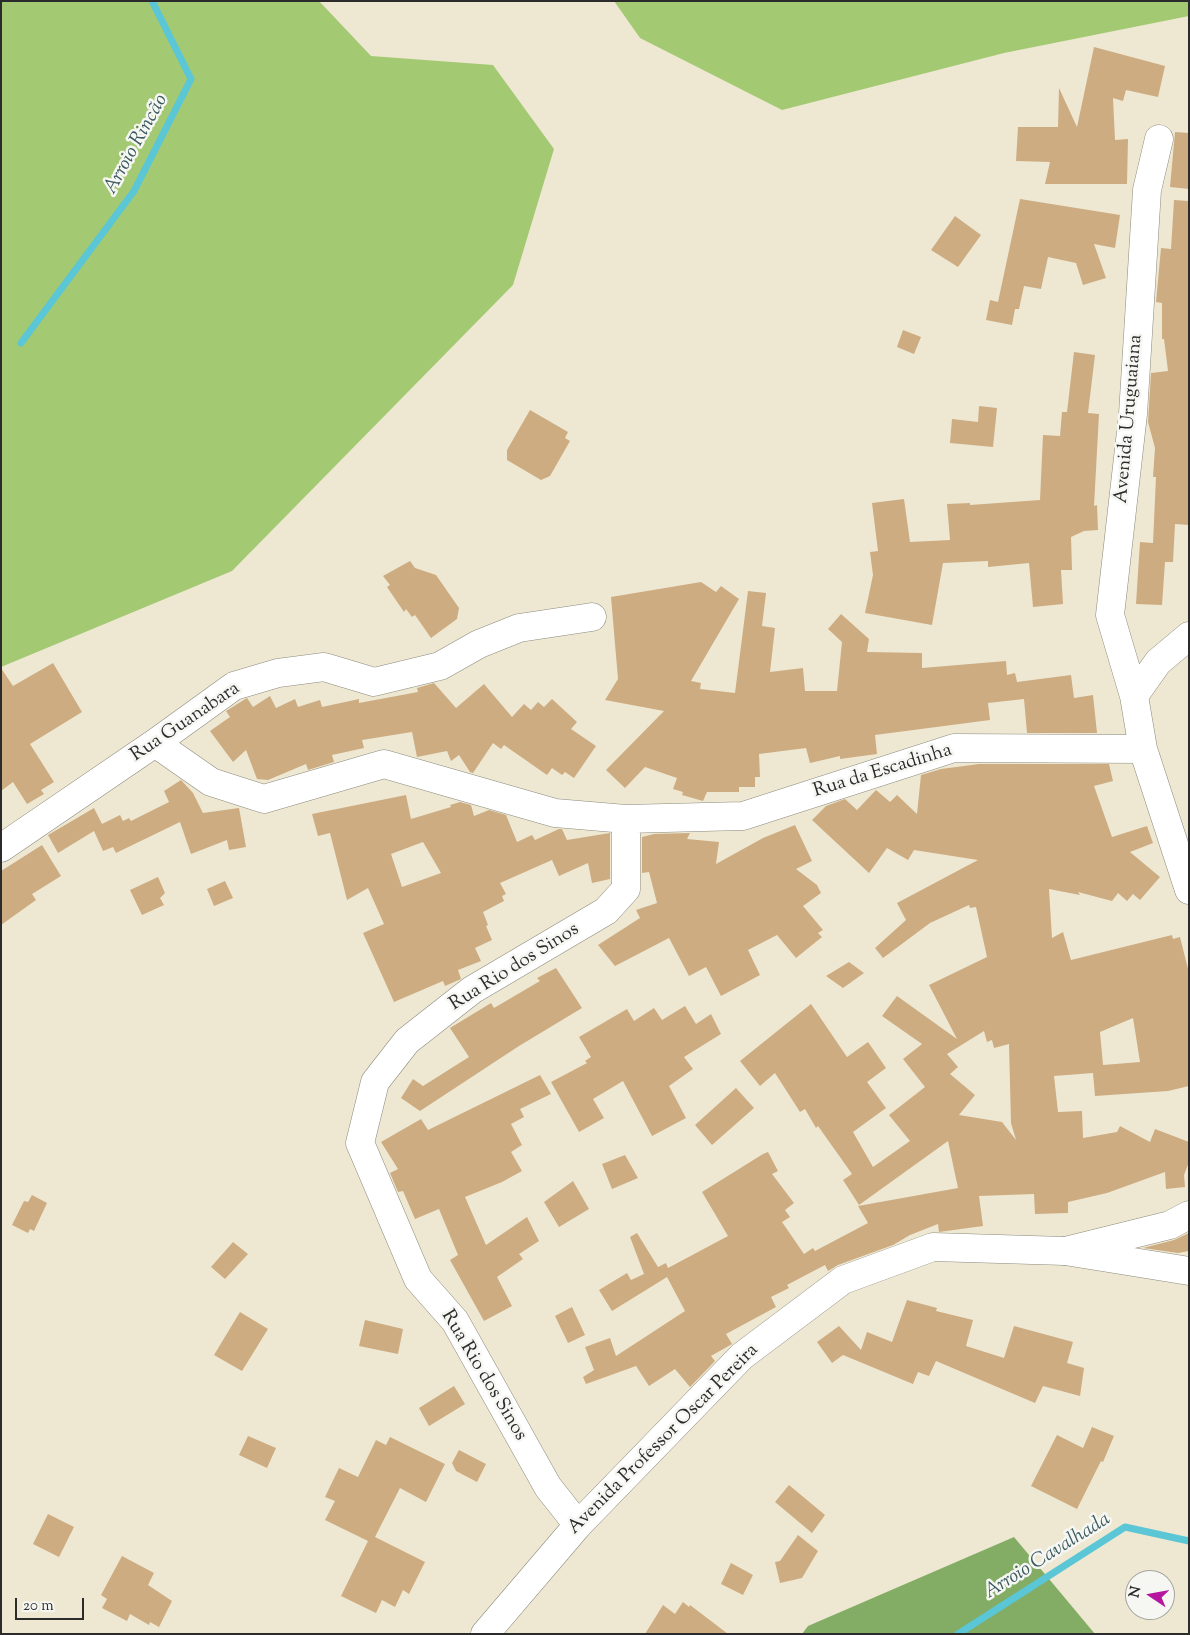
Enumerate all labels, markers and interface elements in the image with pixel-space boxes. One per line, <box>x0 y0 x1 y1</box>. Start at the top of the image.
water label: Arroio Rincão <box>100 91 174 199</box>
street label: Avenida Uruguaiana <box>1111 334 1149 504</box>
street label: Rua Guanabara <box>127 678 245 768</box>
street label: Rua da Escadinha <box>811 740 955 804</box>
street label: Rua Rio dos Sinos <box>446 919 584 1017</box>
street label: Rua Rio dos Sinos <box>435 1307 531 1445</box>
street label: Avenida Professor Oscar Pereira <box>564 1340 764 1540</box>
water label: Arroio Cavalhada <box>980 1508 1116 1606</box>
north arrow <box>1125 1570 1175 1620</box>
text: N <box>1125 1585 1147 1600</box>
scale bar <box>18 1588 86 1620</box>
text: 20 m <box>23 1596 54 1617</box>

